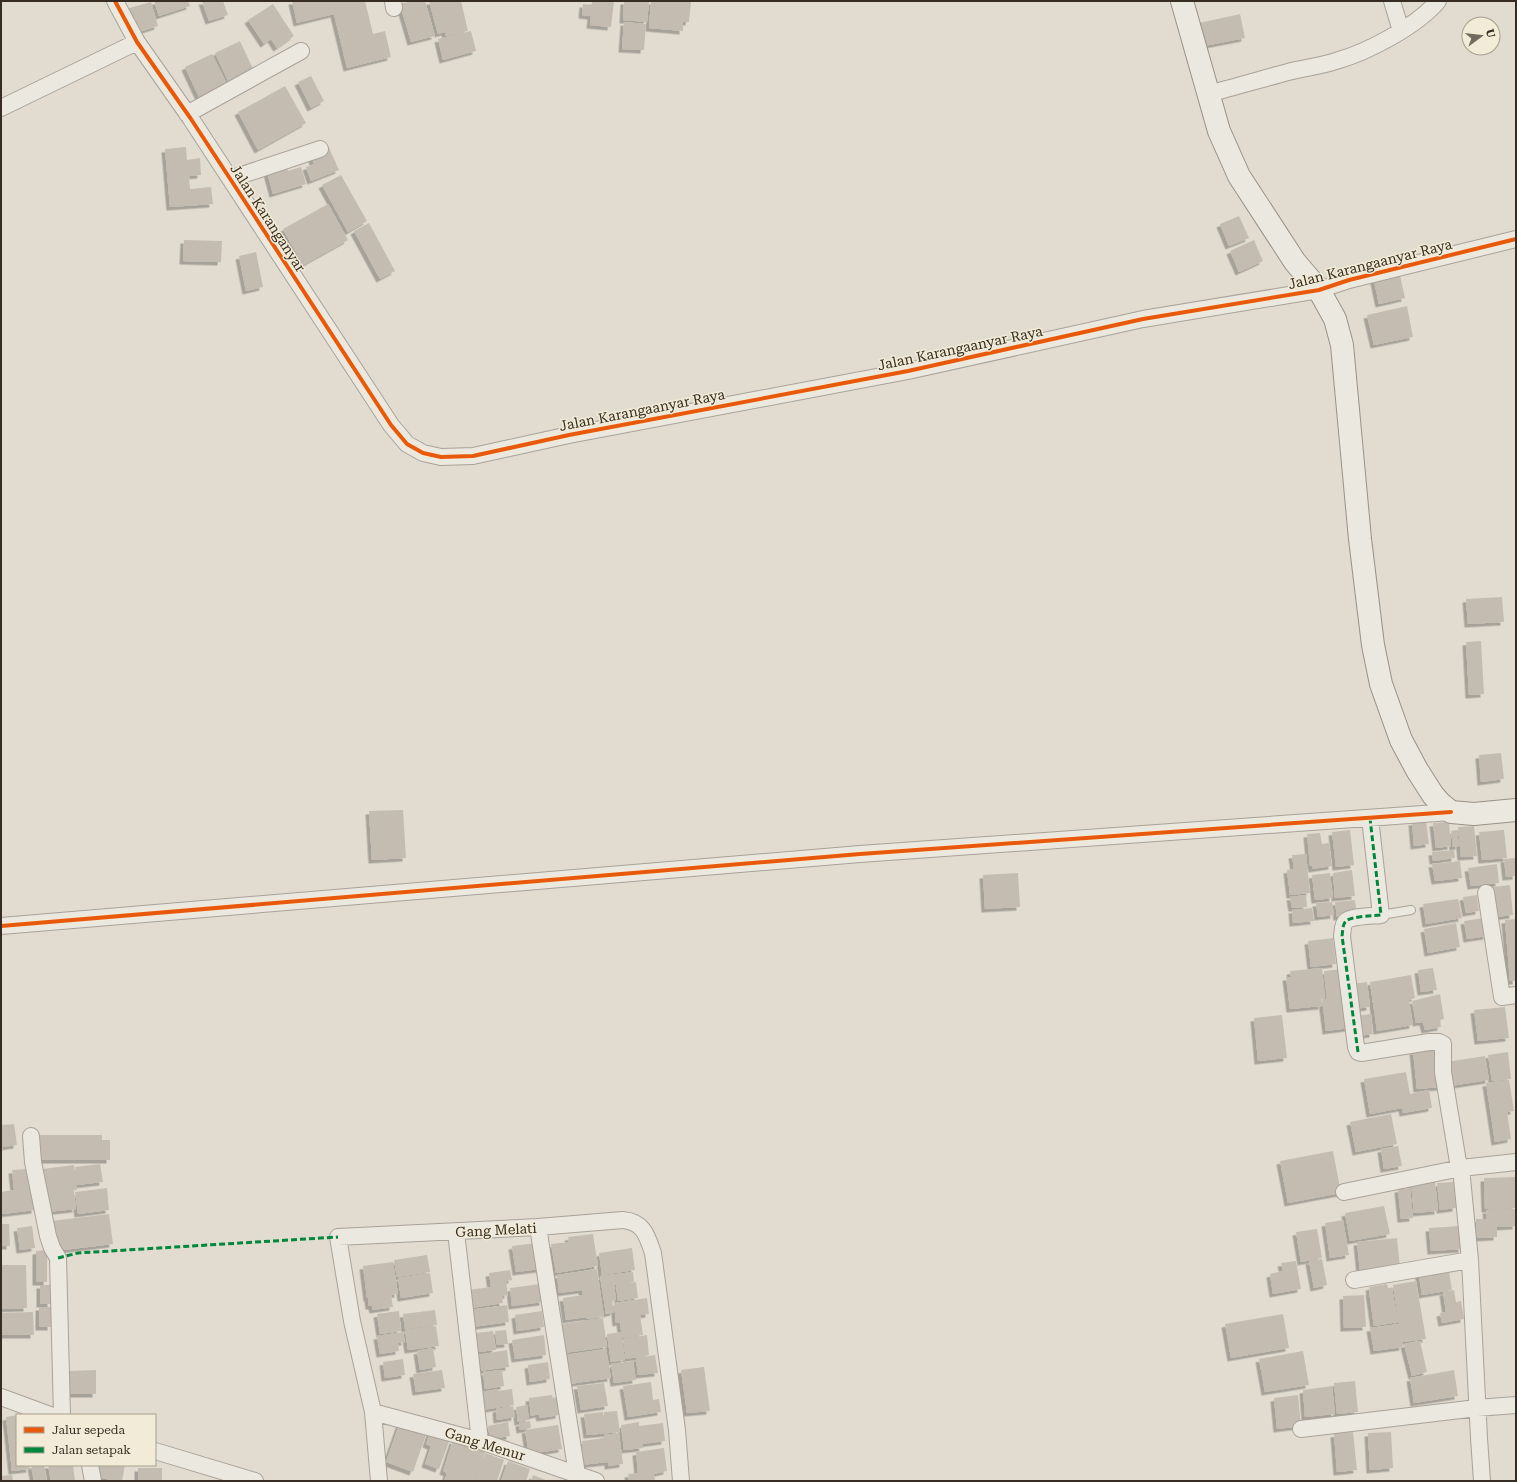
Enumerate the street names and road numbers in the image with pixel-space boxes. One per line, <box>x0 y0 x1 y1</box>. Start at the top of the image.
street label: Jalan Karanganyar <box>227 161 309 275</box>
street label: Jalan Karangaanyar Raya <box>1286 236 1454 292</box>
street label: Jalan Karangaanyar Raya <box>876 323 1044 373</box>
street label: Jalan Karangaanyar Raya <box>558 386 727 434</box>
street label: Gang Melati <box>455 1220 538 1240</box>
street label: Gang Menur <box>443 1424 527 1464</box>

